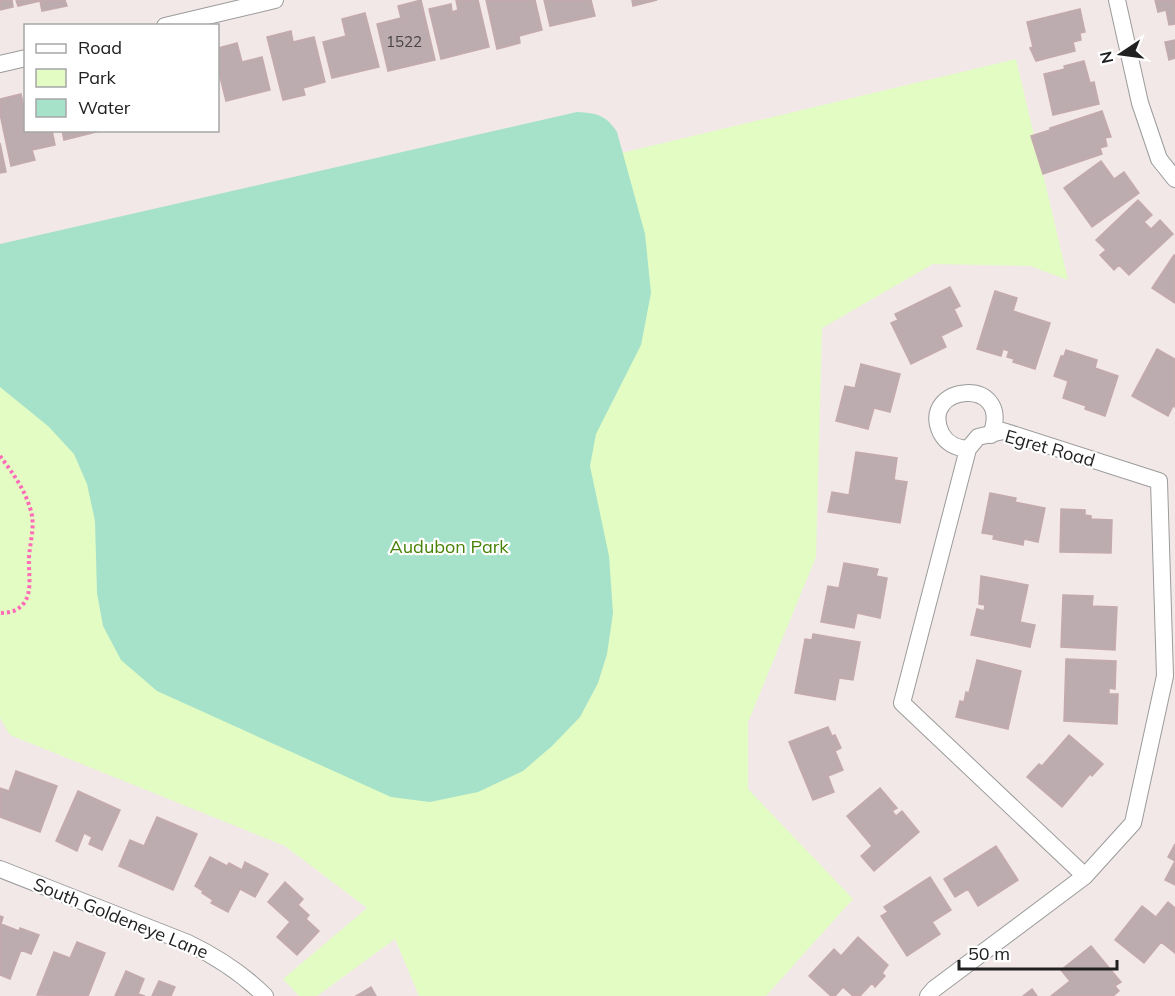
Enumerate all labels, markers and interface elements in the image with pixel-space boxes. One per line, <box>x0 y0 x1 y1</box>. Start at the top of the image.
legend <box>24 24 219 132</box>
north arrow <box>1091 24 1151 84</box>
house number: 1522 <box>386 32 422 51</box>
text: Road <box>78 36 122 59</box>
text: N <box>1095 49 1117 66</box>
text: Park <box>78 66 117 89</box>
text: Water <box>78 96 131 119</box>
street label: Egret Road <box>1002 424 1098 472</box>
park label: Audubon Park <box>389 535 509 558</box>
street label: South Goldeneye Lane <box>30 872 212 964</box>
scale bar <box>959 933 1116 971</box>
text: 50 m <box>968 942 1010 965</box>

